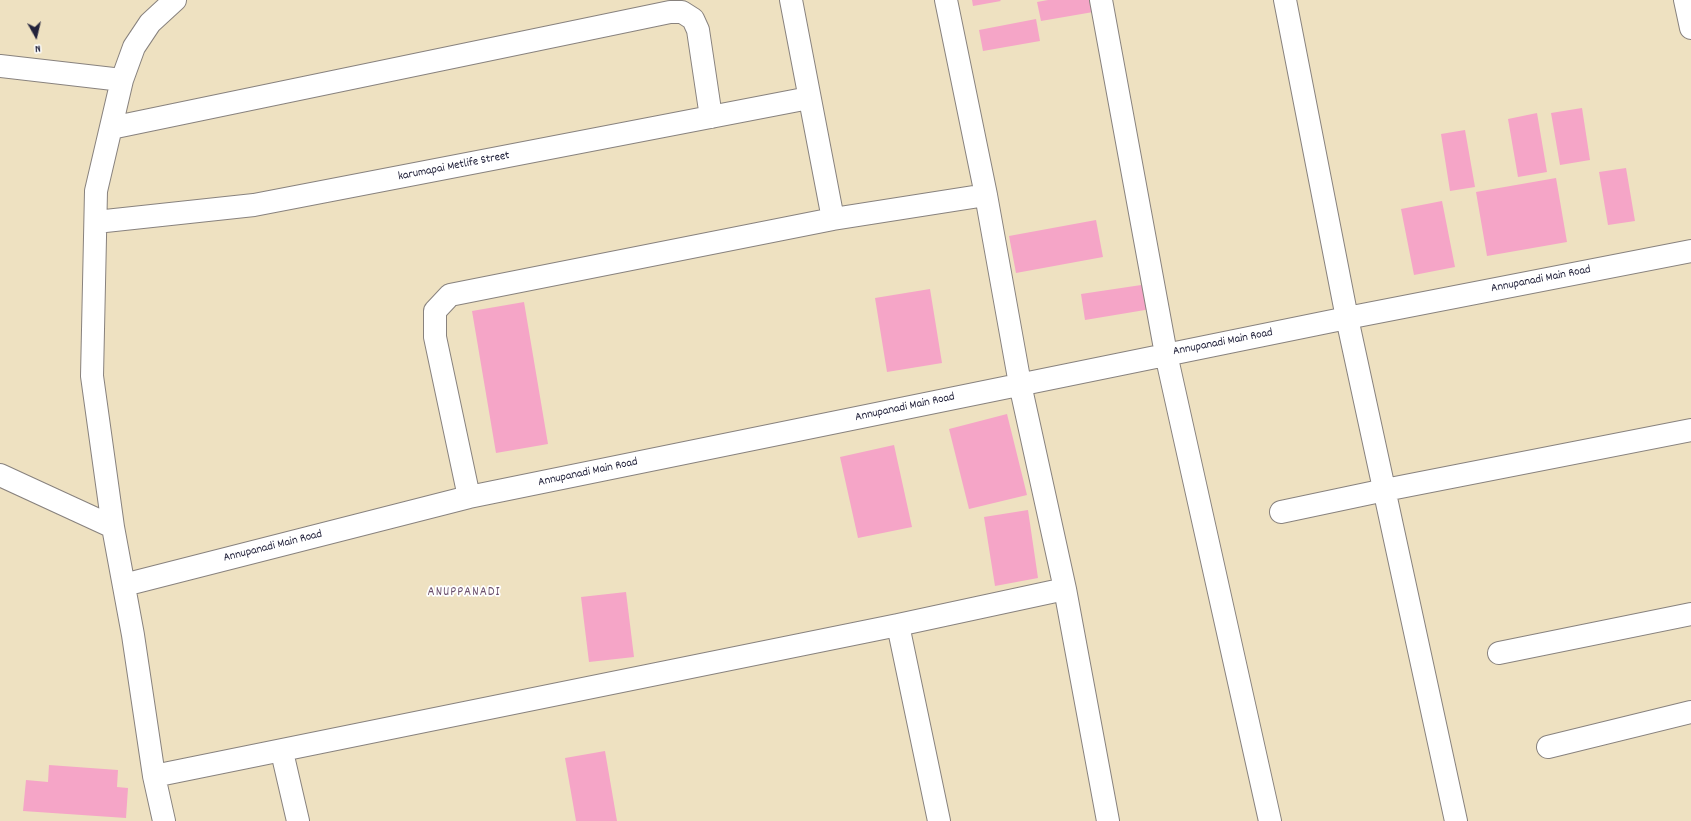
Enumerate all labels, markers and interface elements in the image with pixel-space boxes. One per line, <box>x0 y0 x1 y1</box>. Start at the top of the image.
north arrow <box>16 16 56 56</box>
text: N <box>34 40 41 56</box>
street label: karumapai Metlife Street <box>397 149 511 185</box>
street label: Annupanadi Main Road <box>1490 263 1592 297</box>
street label: Annupanadi Main Road <box>1172 326 1274 360</box>
street label: Annupanadi Main Road <box>854 390 956 426</box>
street label: Annupanadi Main Road <box>537 455 639 491</box>
street label: Annupanadi Main Road <box>222 528 324 566</box>
district label: ANUPPANADI <box>428 585 500 601</box>

